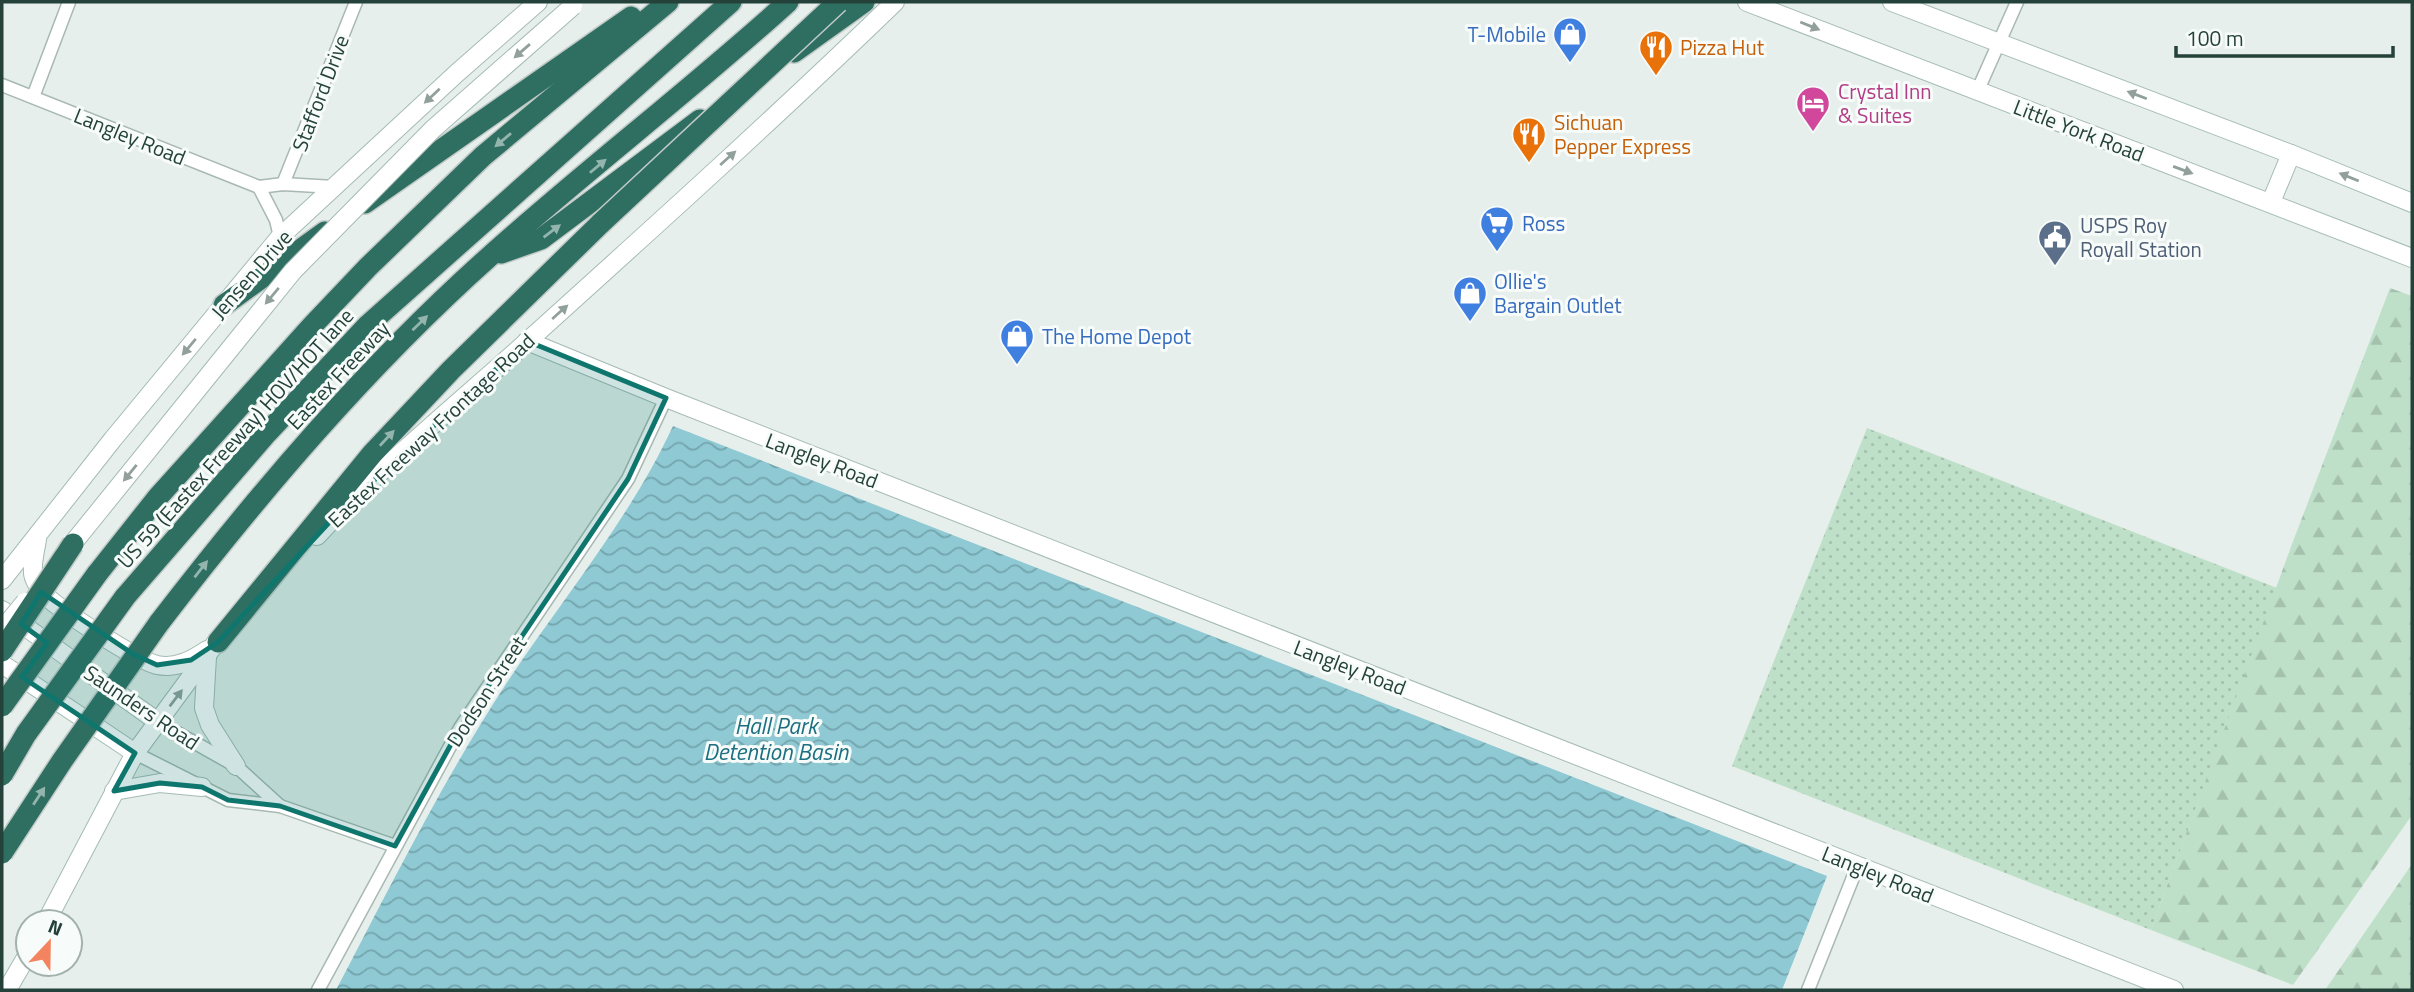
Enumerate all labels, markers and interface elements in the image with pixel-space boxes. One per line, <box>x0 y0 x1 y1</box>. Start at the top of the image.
scale bar <box>2176 14 2393 58</box>
shop icon: T-Mobile <box>1551 15 1589 64</box>
place label: T-Mobile <box>1467 18 1546 50</box>
one-way arrow <box>1800 21 1821 32</box>
text: 100 m <box>2186 22 2243 54</box>
restaurant icon: Pizza Hut <box>1637 28 1675 77</box>
street label: Stafford Drive <box>283 30 357 156</box>
place label: Pizza Hut <box>1680 31 1765 63</box>
one-way arrow <box>513 43 531 59</box>
place label: Crystal Inn & Suites <box>1838 75 1931 131</box>
hotel icon: Crystal Inn & Suites <box>1794 84 1832 133</box>
one-way arrow <box>423 88 441 104</box>
one-way arrow <box>2126 89 2147 100</box>
street label: Little York Road <box>2009 90 2149 170</box>
street label: Langley Road <box>69 99 191 173</box>
place label: Sichuan Pepper Express <box>1554 106 1691 162</box>
restaurant icon: Sichuan Pepper Express <box>1510 115 1548 164</box>
one-way arrow <box>495 132 512 147</box>
one-way arrow <box>719 151 736 167</box>
one-way arrow <box>589 159 606 174</box>
one-way arrow <box>2172 164 2193 175</box>
one-way arrow <box>2338 172 2359 183</box>
supermarket icon: Ross <box>1478 204 1516 253</box>
place label: Ross <box>1522 207 1565 239</box>
place label: USPS Roy Royall Station <box>2080 209 2202 265</box>
public building icon: USPS Roy Royall Station <box>2036 218 2074 267</box>
street label: Jensen Drive <box>203 222 299 326</box>
one-way arrow <box>543 225 561 239</box>
place label: Ollie's Bargain Outlet <box>1494 265 1622 321</box>
shop icon: Ollie's Bargain Outlet <box>1451 274 1489 323</box>
one-way arrow <box>265 287 280 304</box>
street label: US 59 (Eastex Freeway) HOV/HOT lane <box>109 301 361 575</box>
one-way arrow <box>551 304 568 320</box>
street label: Eastex Freeway <box>279 313 397 437</box>
one-way arrow <box>412 314 429 331</box>
shop icon: The Home Depot <box>998 317 1036 366</box>
place label: The Home Depot <box>1042 320 1192 352</box>
street label: Eastex Freeway Frontage Road <box>320 325 542 535</box>
one-way arrow <box>182 338 197 355</box>
street label: Langley Road <box>761 424 883 496</box>
one-way arrow <box>378 430 394 447</box>
one-way arrow <box>123 465 138 482</box>
one-way arrow <box>193 560 208 578</box>
street label: Dodson Street <box>438 629 534 753</box>
street label: Langley Road <box>1289 631 1411 703</box>
street label: Saunders Road <box>78 657 206 757</box>
one-way arrow <box>169 689 183 707</box>
water label: Hall Park Detention Basin <box>704 708 849 769</box>
one-way arrow <box>32 787 46 805</box>
street label: Langley Road <box>1817 837 1939 911</box>
north arrow <box>14 908 84 978</box>
text: N <box>44 911 67 943</box>

